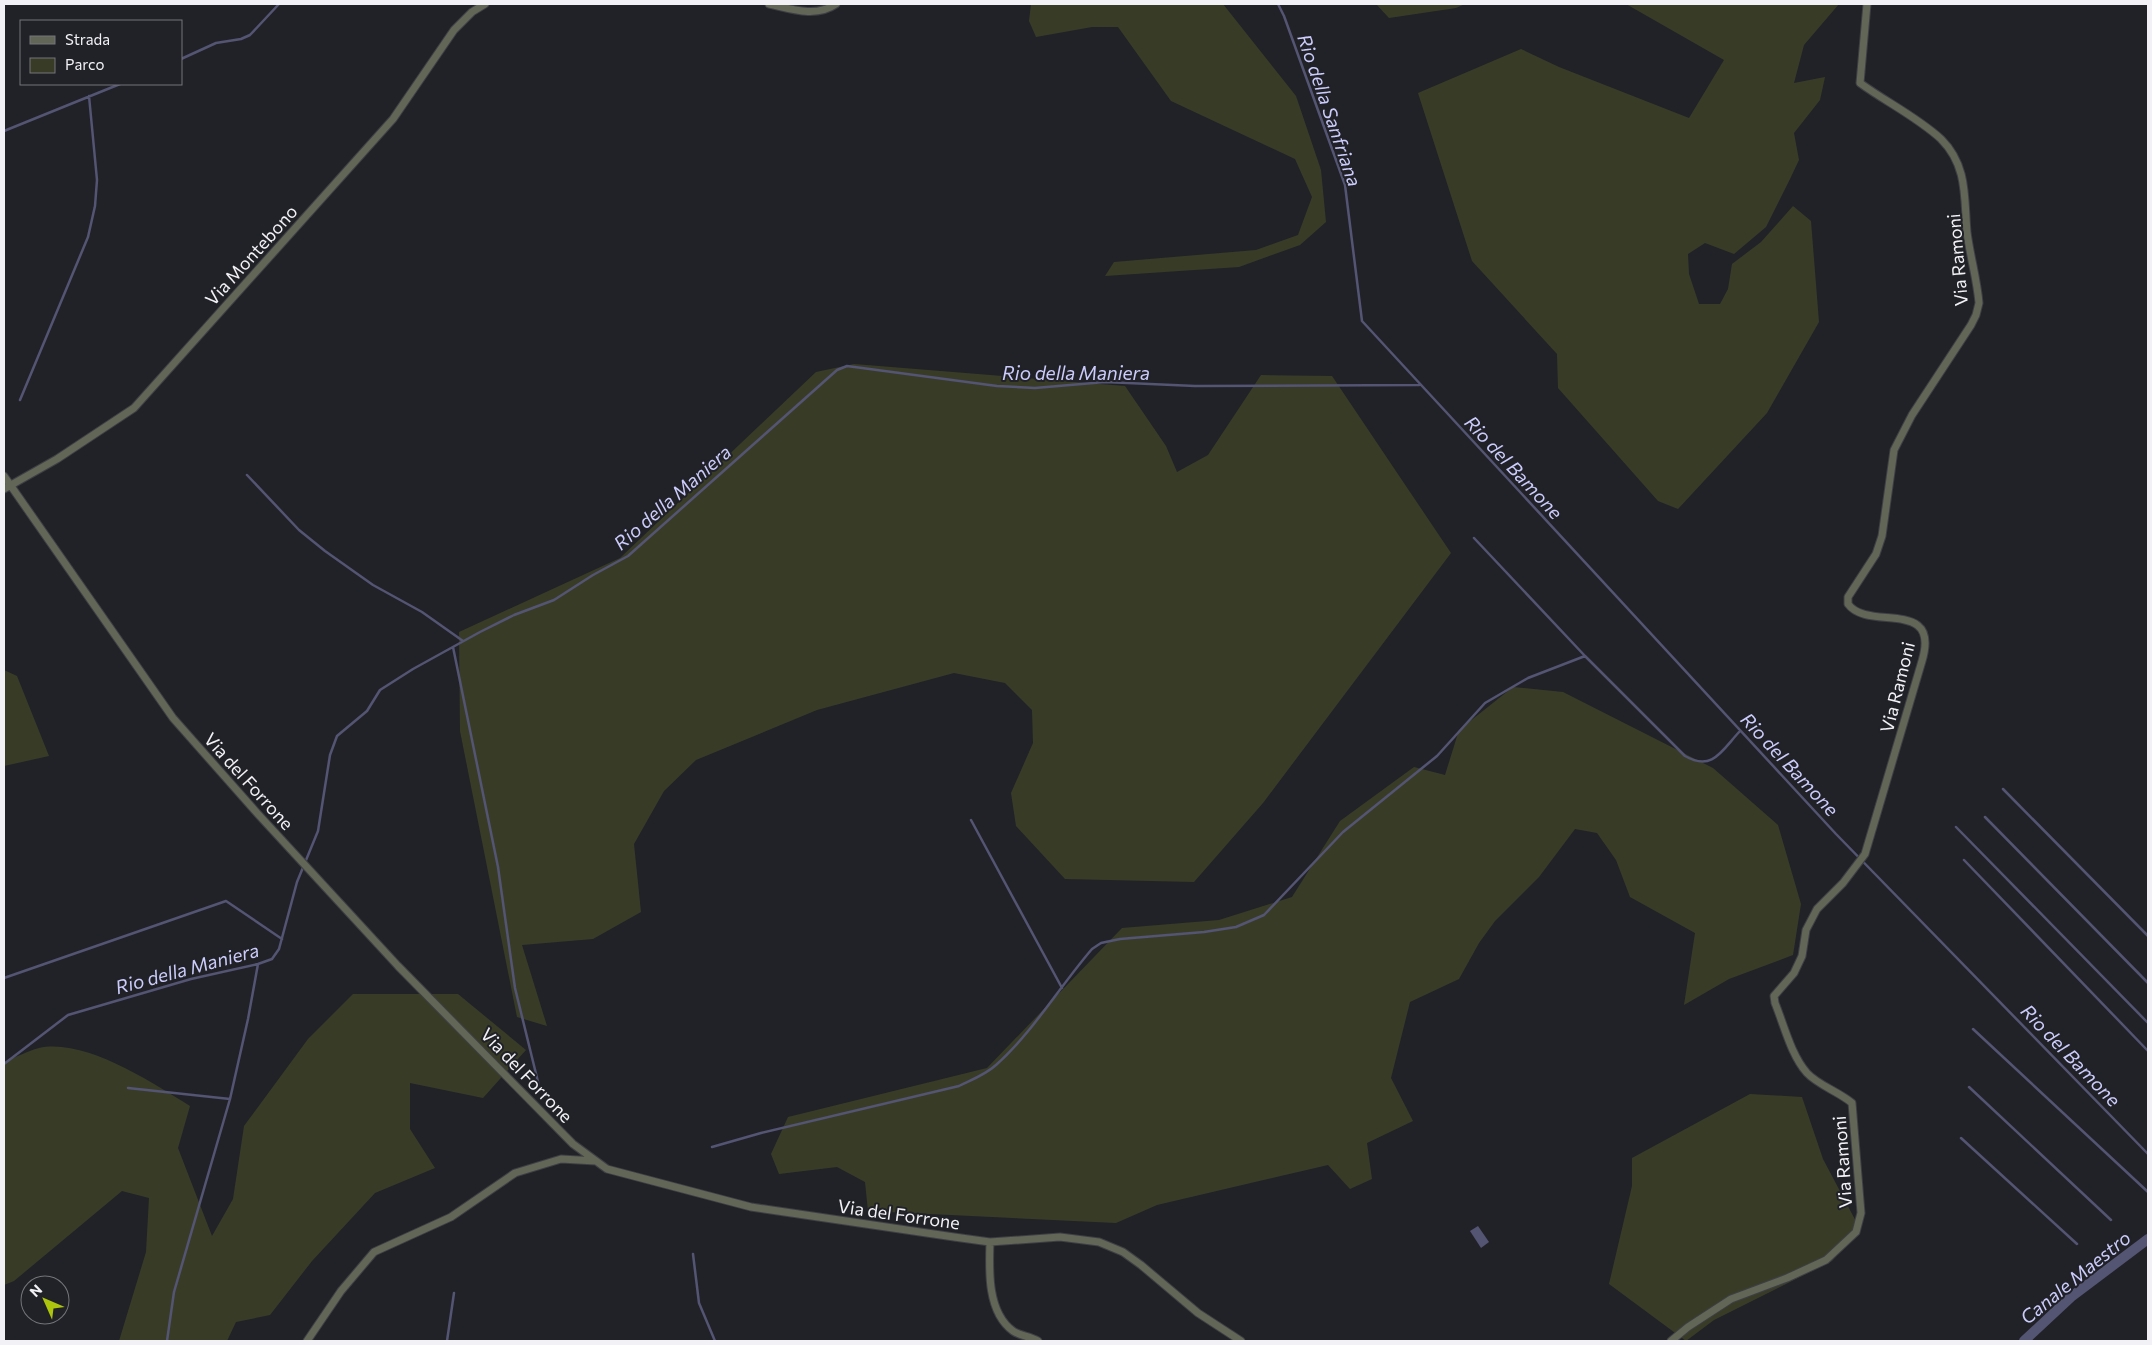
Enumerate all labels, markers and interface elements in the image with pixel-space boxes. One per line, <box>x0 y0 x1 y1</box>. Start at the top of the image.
legend <box>20 20 182 85</box>
text: Strada <box>65 30 110 48</box>
water label: Rio della Sanfriana <box>1293 31 1367 189</box>
text: Parco <box>65 55 104 73</box>
street label: Via Montebono <box>200 200 302 310</box>
street label: Via Ramoni <box>1942 213 1972 307</box>
water label: Rio della Maniera <box>1002 361 1150 384</box>
water label: Rio del Bamone <box>1460 410 1568 524</box>
water label: Rio della Maniera <box>609 440 735 554</box>
street label: Via Ramoni <box>1875 639 1919 735</box>
water label: Rio del Bamone <box>1736 707 1844 821</box>
street label: Via del Forrone <box>200 728 298 834</box>
water label: Rio della Maniera <box>113 938 261 998</box>
water label: Rio del Bamone <box>2016 999 2126 1111</box>
street label: Via del Forrone <box>476 1023 578 1127</box>
street label: Via Ramoni <box>1828 1115 1856 1209</box>
street label: Via del Forrone <box>837 1195 961 1233</box>
water label: Canale Maestro <box>2015 1226 2135 1328</box>
north arrow <box>20 1275 70 1325</box>
text: N <box>26 1281 45 1300</box>

